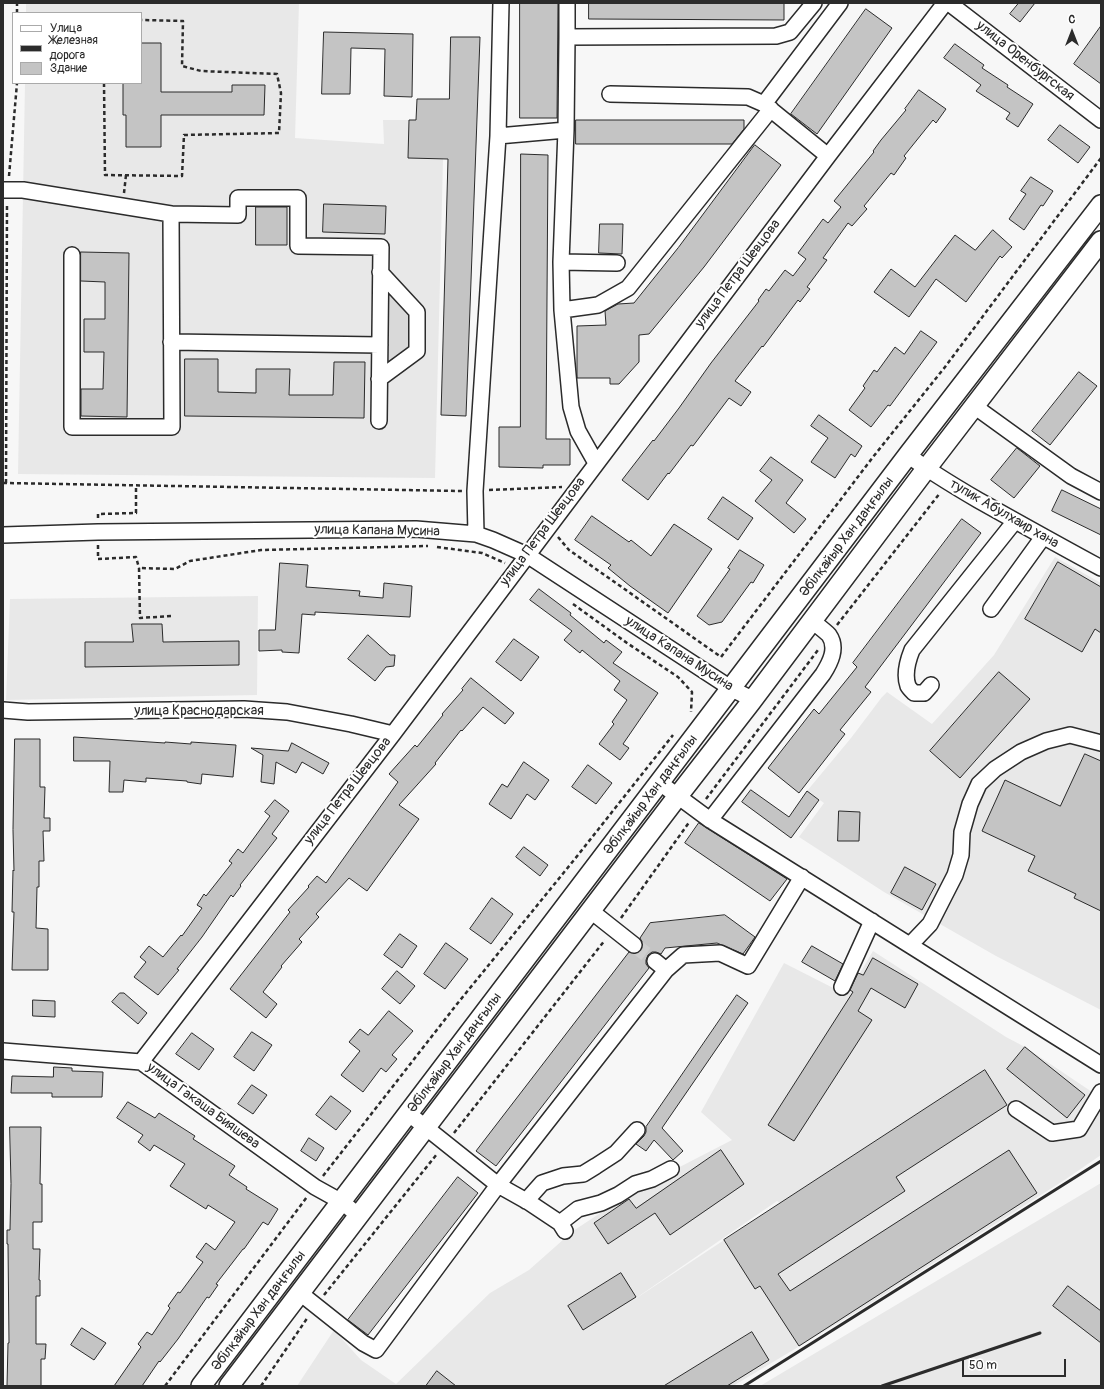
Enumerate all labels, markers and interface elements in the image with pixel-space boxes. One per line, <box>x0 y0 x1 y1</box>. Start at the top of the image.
legend <box>12 12 142 84</box>
north arrow <box>1052 12 1092 52</box>
text: С <box>1069 13 1075 26</box>
street label: улица Оренбургская <box>973 17 1077 105</box>
text: Улица <box>50 21 82 36</box>
text: Железная дорога <box>50 33 98 63</box>
text: Здание <box>50 61 87 76</box>
street label: улица Петра Шевцова <box>692 217 784 331</box>
street label: Әбілқайыр Хан даңғылы <box>796 474 898 600</box>
street label: улица Петра Шевцова <box>497 475 589 589</box>
street label: тупик Абулхаир хана <box>946 476 1062 552</box>
street label: улица Капана Мусина <box>314 522 440 540</box>
street label: улица Капана Мусина <box>622 613 736 695</box>
street label: улица Краснодарская <box>134 703 264 719</box>
street label: Әбілқайыр Хан даңғылы <box>600 732 702 858</box>
street label: улица Петра Шевцова <box>301 734 395 848</box>
street label: Әбілқайыр Хан даңғылы <box>404 990 506 1116</box>
street label: улица Гакаша Бияшева <box>143 1059 263 1153</box>
street label: Әбілқайыр Хан даңғылы <box>208 1248 310 1374</box>
scale bar <box>964 1351 1068 1377</box>
text: 50 m <box>969 1358 997 1373</box>

